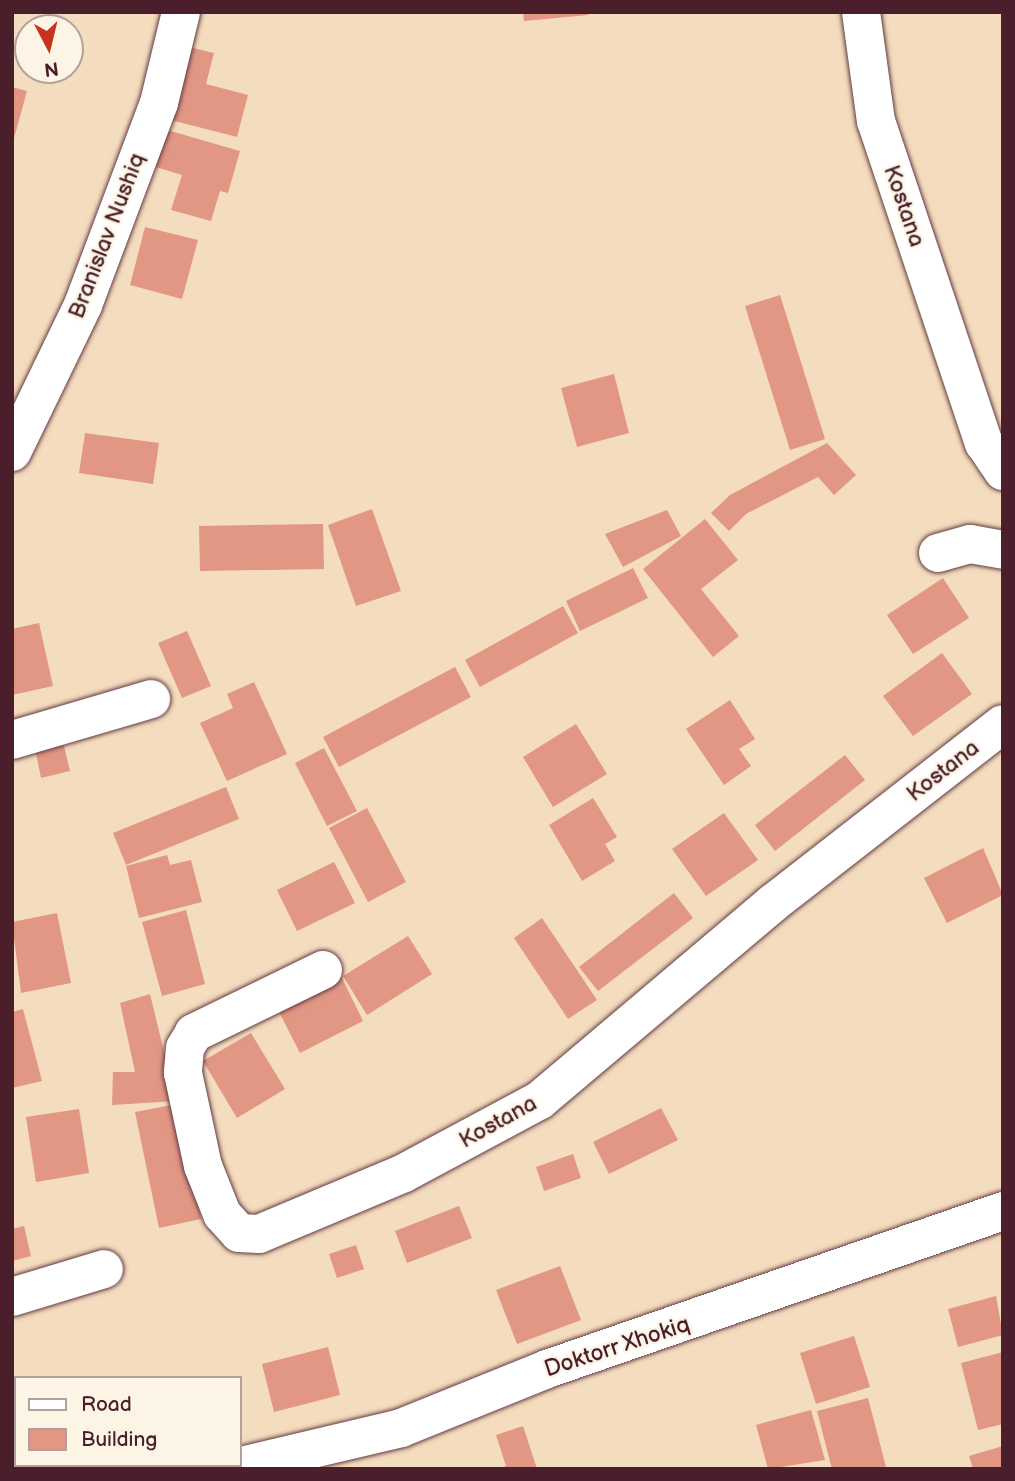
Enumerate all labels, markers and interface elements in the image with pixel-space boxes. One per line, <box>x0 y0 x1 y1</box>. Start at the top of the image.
north arrow <box>14 14 84 84</box>
text: N <box>43 56 60 81</box>
street label: Branislav Nushiq <box>63 150 151 322</box>
street label: Kostana <box>877 162 931 250</box>
street label: Kostana <box>901 734 985 808</box>
street label: Kostana <box>454 1089 542 1155</box>
street label: Doktorr Xhokiq <box>540 1310 694 1384</box>
legend <box>14 1376 242 1467</box>
text: Road <box>81 1392 132 1417</box>
text: Building <box>81 1427 157 1452</box>

